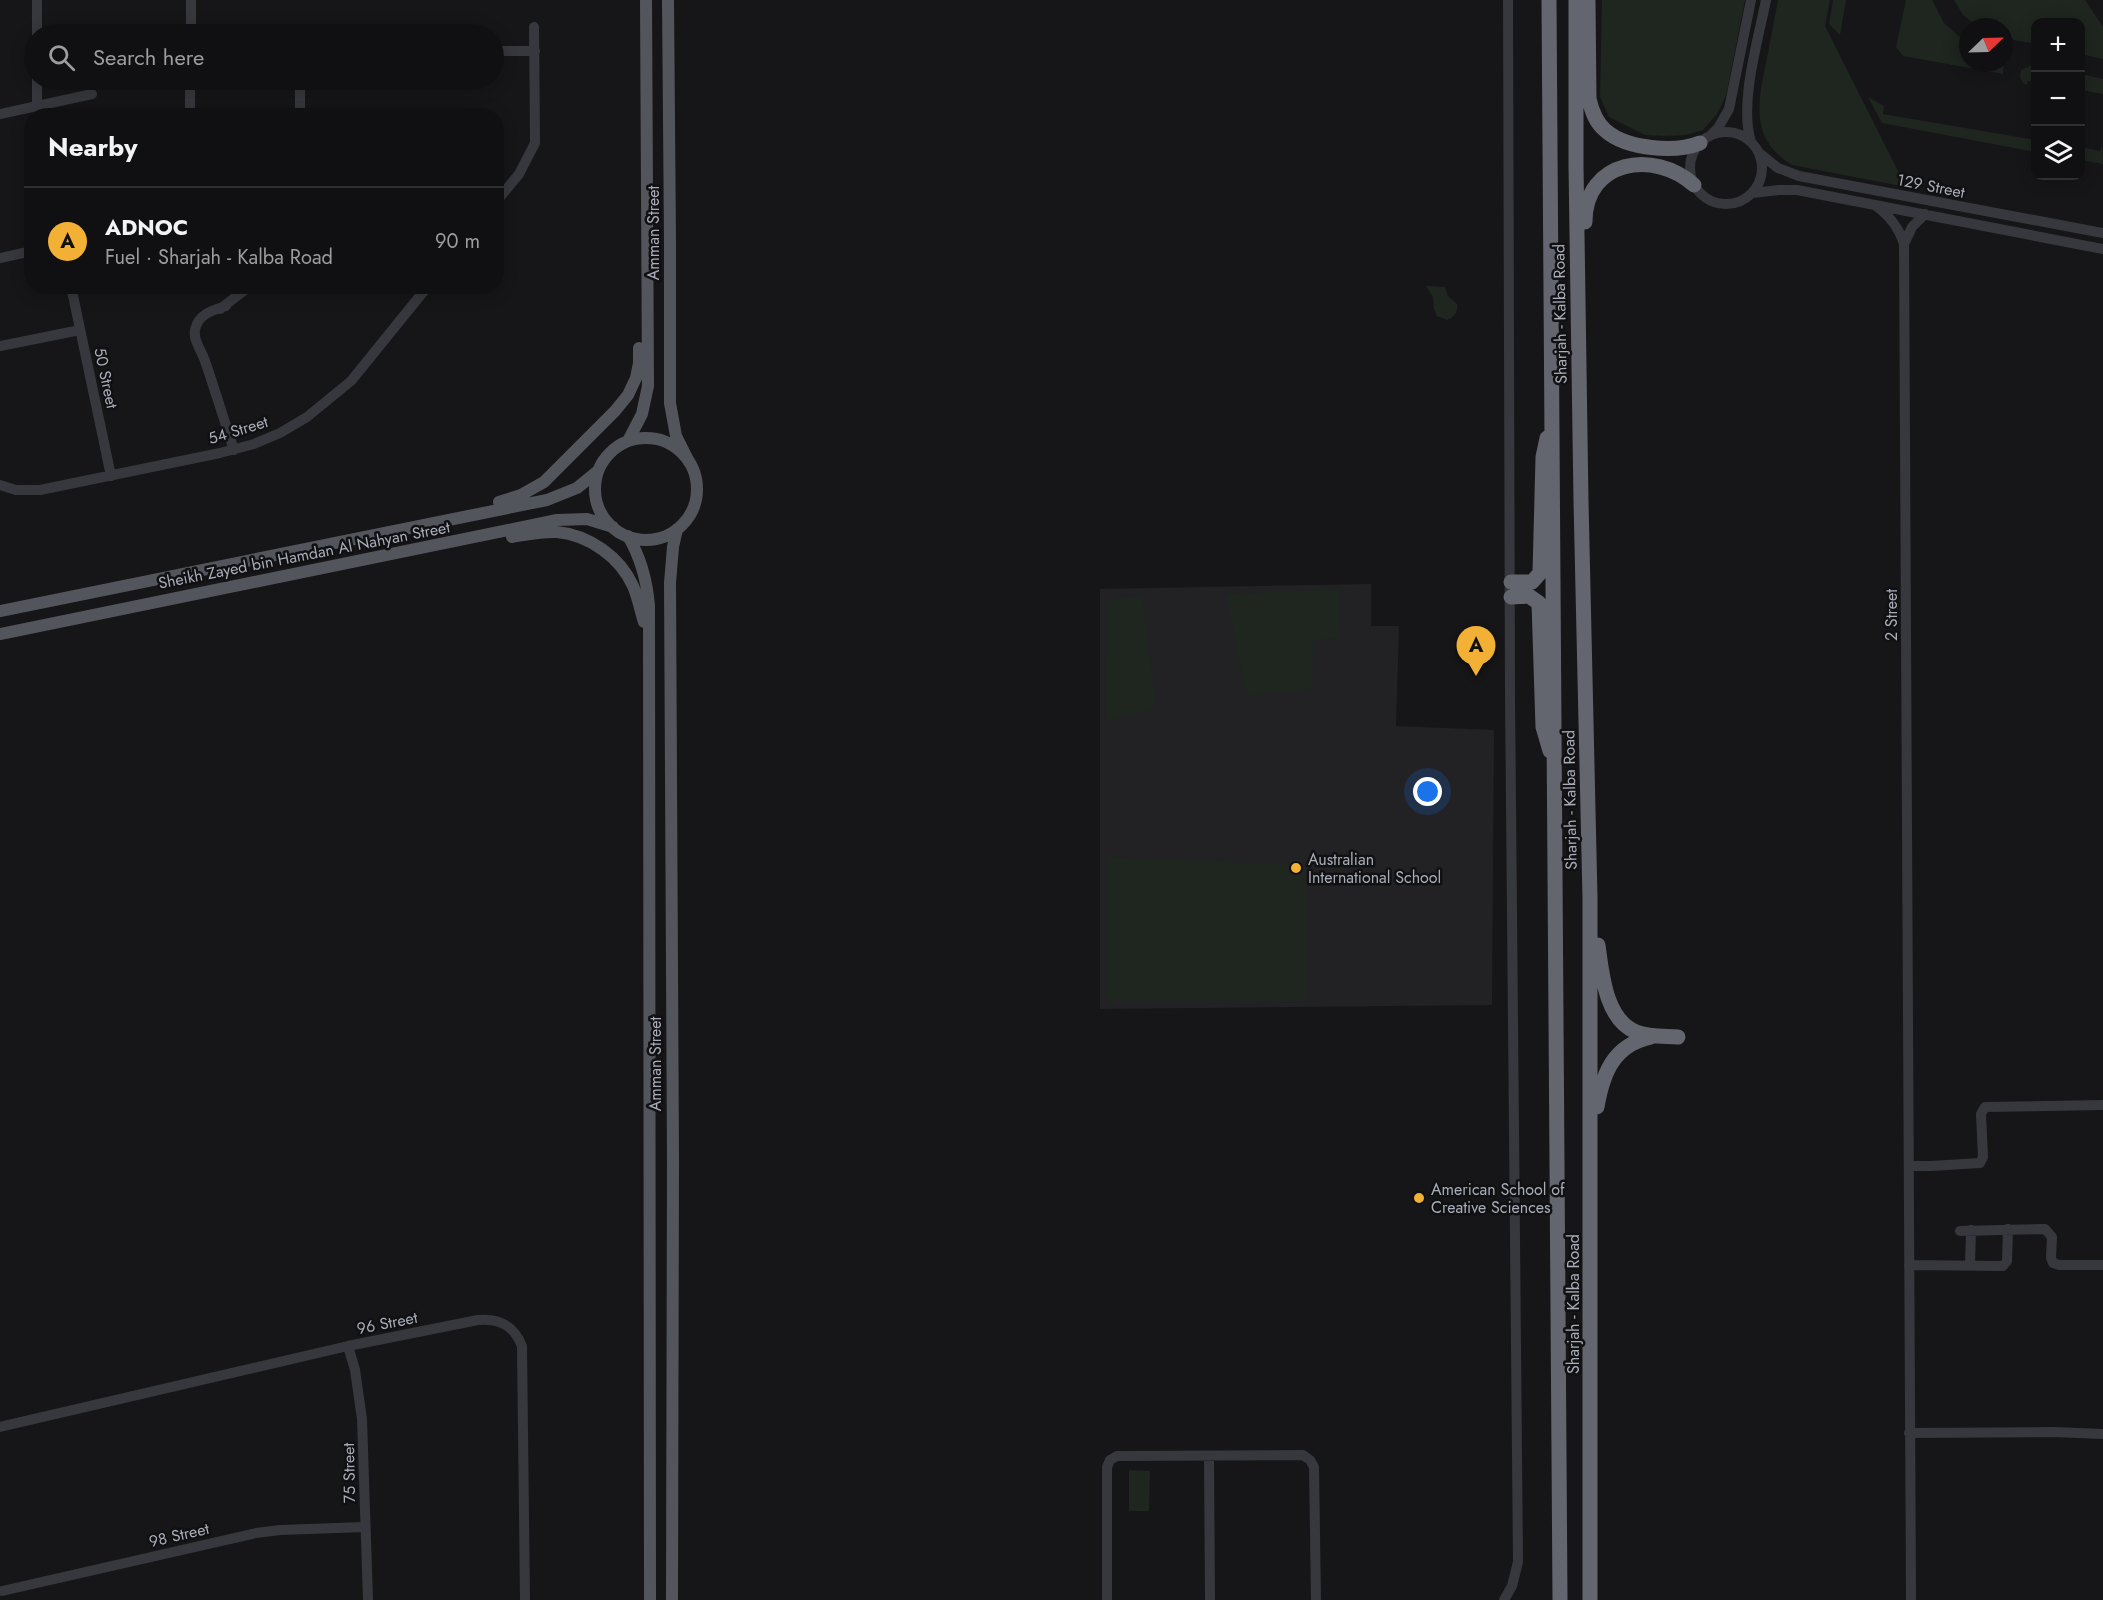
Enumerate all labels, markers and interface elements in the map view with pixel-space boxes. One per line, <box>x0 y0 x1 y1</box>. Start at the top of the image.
north arrow <box>1959 18 2013 72</box>
map controls <box>2031 18 2085 180</box>
button: + <box>2031 18 2085 72</box>
search box <box>24 24 504 90</box>
icon: search <box>45 41 78 74</box>
text: Search here <box>93 41 204 73</box>
button: − <box>2031 72 2085 126</box>
button: layers <box>2031 126 2085 180</box>
text: Nearby <box>48 128 137 166</box>
street label: 129 Street <box>1895 168 1967 204</box>
street label: Amman Street <box>642 186 665 280</box>
text: ADNOC <box>105 211 188 243</box>
text: A <box>60 227 75 256</box>
text: 90 m <box>435 227 480 256</box>
text: Fuel · Sharjah - Kalba Road <box>105 243 333 272</box>
street label: Sharjah - Kalba Road <box>1547 244 1573 384</box>
street label: 50 Street <box>88 345 124 411</box>
street label: 54 Street <box>205 410 271 450</box>
street label: Sheikh Zayed bin Hamdan Al Nahyan Street <box>156 515 452 595</box>
street label: 2 Street <box>1880 589 1903 641</box>
pin: A <box>1456 626 1496 676</box>
street label: Sharjah - Kalba Road <box>1557 730 1583 870</box>
your location <box>1413 777 1442 806</box>
place label: Australian International School <box>1308 848 1441 889</box>
marker: Australian International School <box>1289 861 1303 875</box>
street label: Amman Street <box>644 1017 667 1111</box>
place label: American School of Creative Sciences <box>1431 1178 1565 1219</box>
marker: American School of Creative Sciences <box>1412 1191 1426 1205</box>
street label: Sharjah - Kalba Road <box>1562 1234 1585 1374</box>
street label: 96 Street <box>355 1306 419 1340</box>
street label: 75 Street <box>337 1442 361 1503</box>
street label: 98 Street <box>147 1517 211 1553</box>

